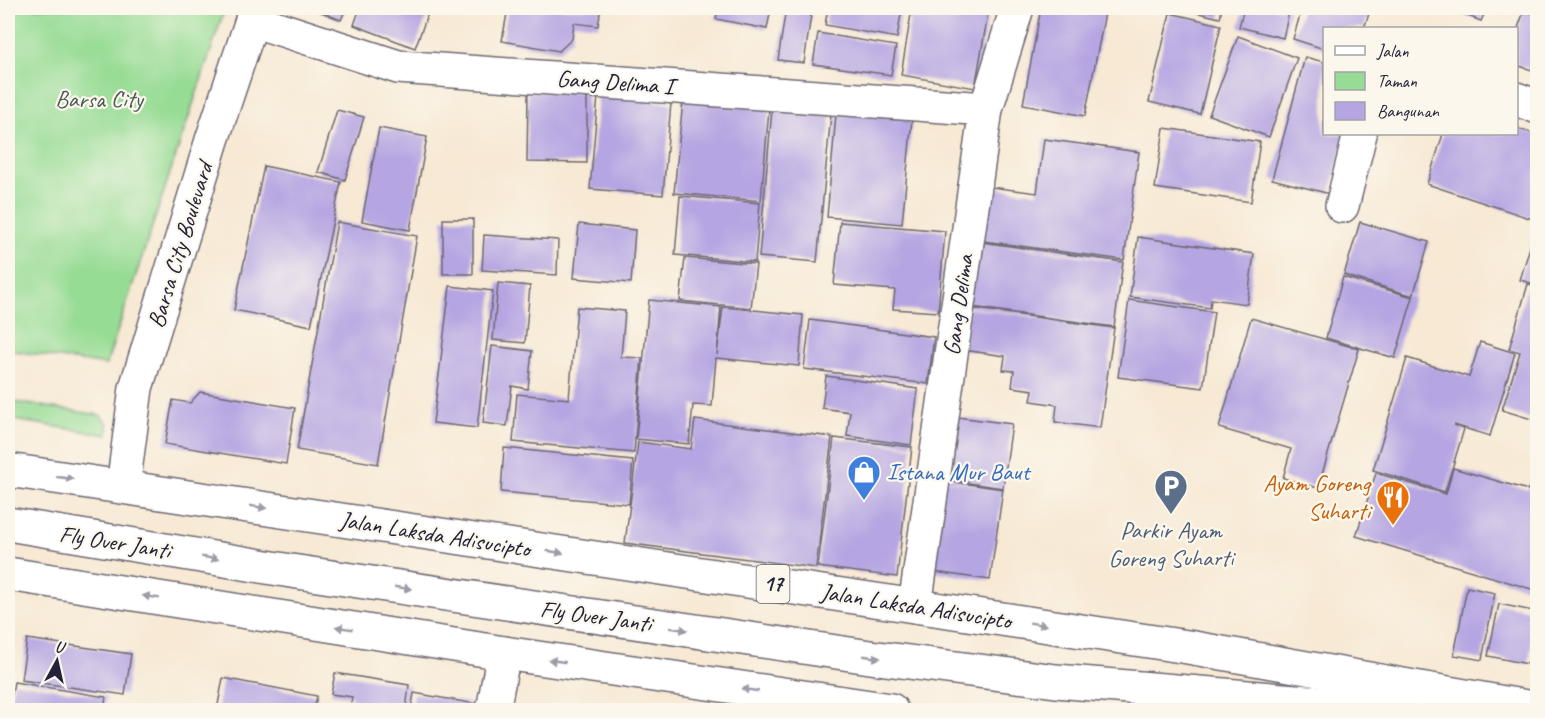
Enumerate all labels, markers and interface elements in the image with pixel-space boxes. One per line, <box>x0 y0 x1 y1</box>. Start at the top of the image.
legend <box>1323 27 1518 135</box>
text: Jalan <box>1376 40 1409 62</box>
street label: Gang Delima I <box>556 63 680 101</box>
text: Taman <box>1377 70 1418 92</box>
park label: Barsa City <box>55 84 145 114</box>
text: Bangunan <box>1377 100 1440 122</box>
street label: Barsa City Boulevard <box>141 155 220 331</box>
street label: Gang Delima <box>936 251 980 357</box>
shop icon: Istana Mur Baut <box>846 454 882 501</box>
place label: Istana Mur Baut <box>887 457 1031 487</box>
parking icon: Parkir Ayam Goreng Suharti <box>1153 468 1189 515</box>
place label: Ayam Goreng Suharti <box>1263 468 1374 526</box>
one-way arrow <box>56 474 75 483</box>
restaurant icon: Ayam Goreng Suharti <box>1375 479 1411 526</box>
one-way arrow <box>249 503 268 512</box>
street label: Jalan Laksda Adisucipto <box>337 504 535 564</box>
place label: Parkir Ayam Goreng Suharti <box>1109 515 1236 573</box>
street label: Fly Over Janti <box>57 518 176 566</box>
one-way arrow <box>546 547 565 556</box>
one-way arrow <box>201 553 220 562</box>
road number: 17 <box>756 565 790 603</box>
street label: Jalan Laksda Adisucipto <box>818 576 1016 636</box>
one-way arrow <box>394 583 413 592</box>
one-way arrow <box>142 593 161 602</box>
street label: Fly Over Janti <box>539 593 657 639</box>
one-way arrow <box>1029 620 1048 629</box>
one-way arrow <box>334 623 353 632</box>
one-way arrow <box>669 624 688 633</box>
north arrow <box>27 631 87 691</box>
text: U <box>54 637 67 658</box>
one-way arrow <box>862 653 881 662</box>
one-way arrow <box>548 656 567 665</box>
one-way arrow <box>741 685 760 694</box>

